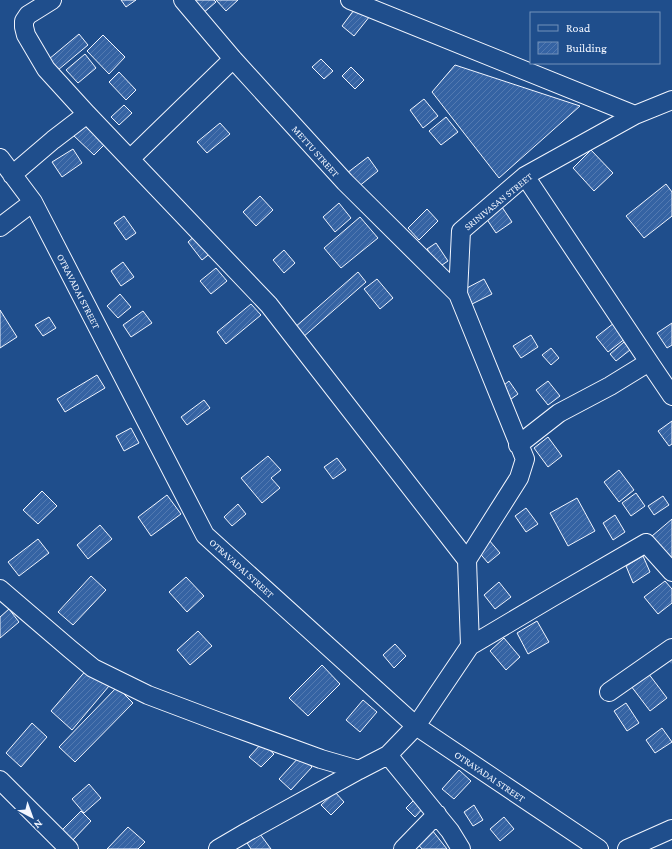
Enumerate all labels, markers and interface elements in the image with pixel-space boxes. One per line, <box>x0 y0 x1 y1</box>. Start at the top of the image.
legend <box>530 12 660 64</box>
text: Road <box>566 21 591 35</box>
text: Building <box>566 41 607 55</box>
street label: METTU STREET <box>290 124 342 180</box>
street label: SRINIVASAN STREET <box>462 170 535 232</box>
street label: OTRAVADAI STREET <box>55 252 103 331</box>
street label: OTRAVADAI STREET <box>207 537 277 601</box>
street label: OTRAVADAI STREET <box>452 749 528 804</box>
north arrow <box>12 797 52 837</box>
text: N <box>31 818 45 832</box>

